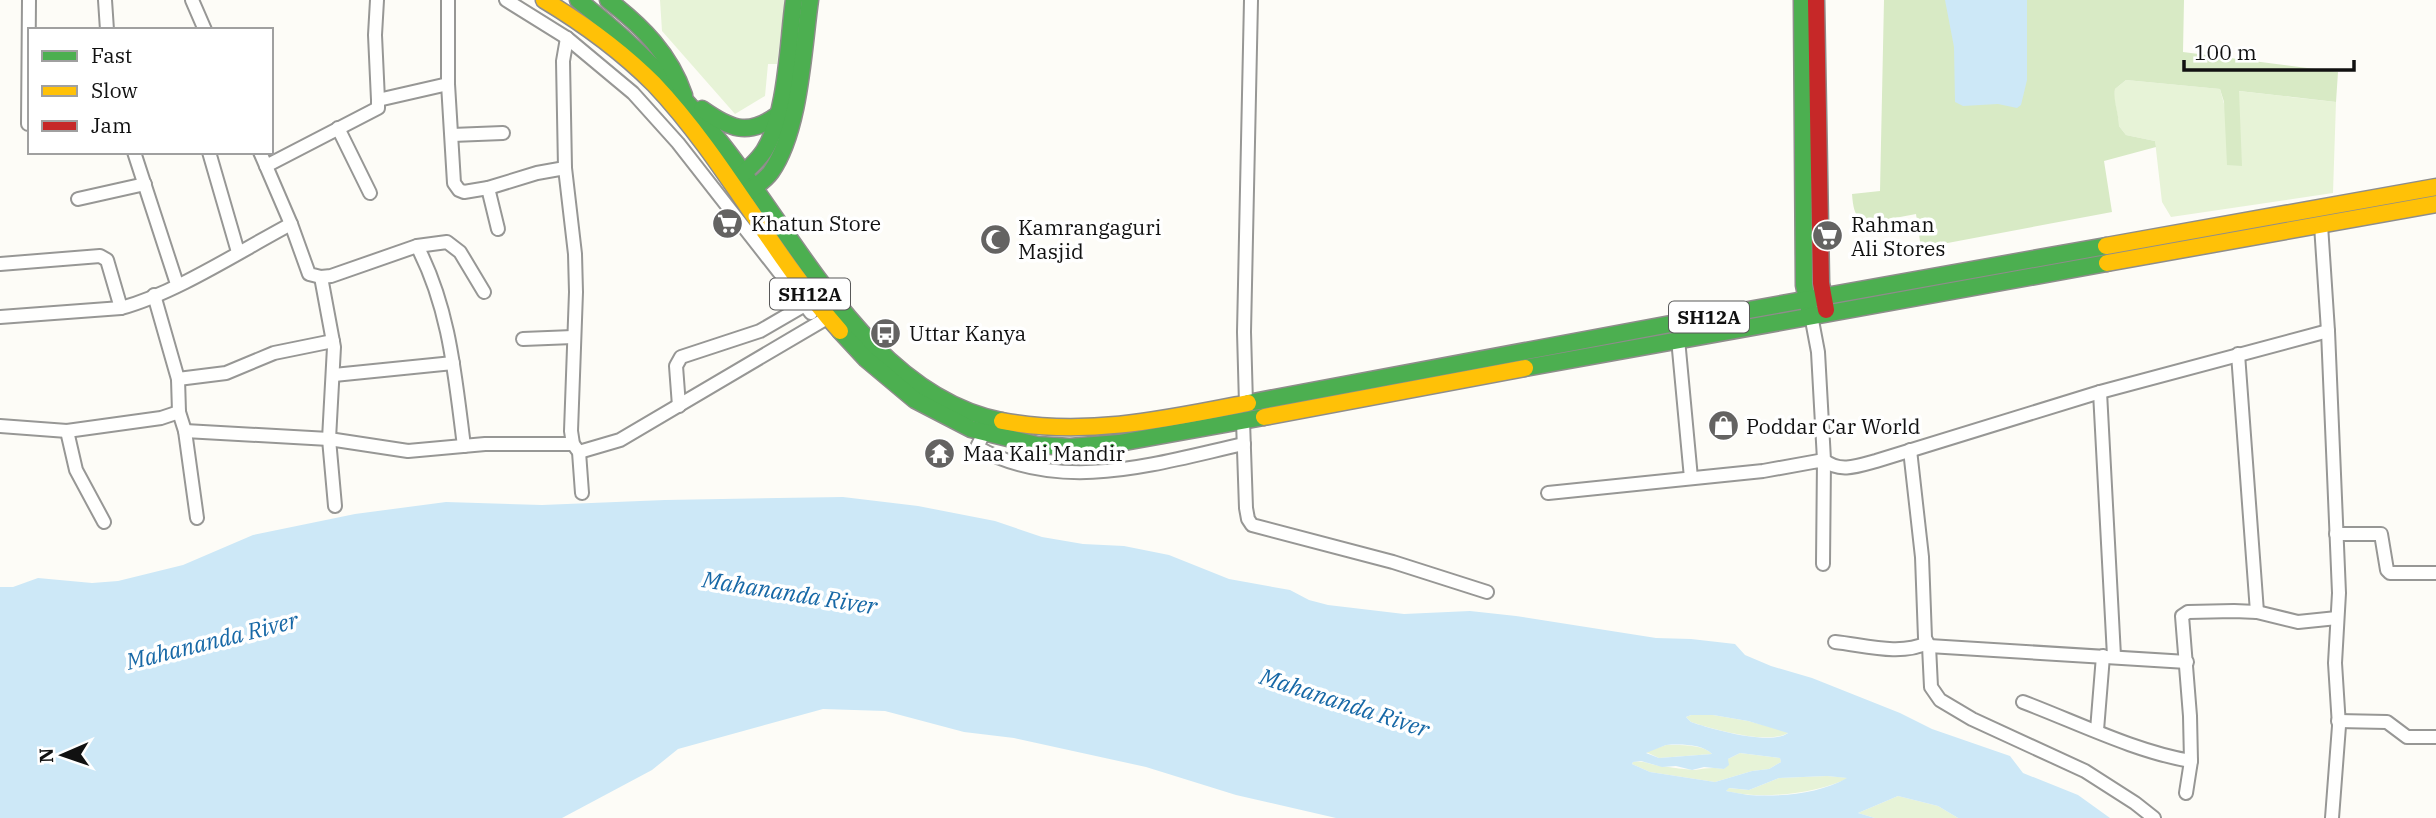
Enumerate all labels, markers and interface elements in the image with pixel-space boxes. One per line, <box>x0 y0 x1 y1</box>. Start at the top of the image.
legend <box>28 28 273 154</box>
scale bar <box>2184 28 2354 72</box>
text: 100 m <box>2194 38 2257 66</box>
text: Fast <box>91 41 132 69</box>
text: Slow <box>91 76 138 104</box>
text: Jam <box>91 111 132 139</box>
supermarket icon: Khatun Store <box>711 206 745 240</box>
place label: Khatun Store <box>751 209 881 237</box>
place label: Rahman Ali Stores <box>1851 210 1945 262</box>
place label: Kamrangaguri Masjid <box>1018 213 1161 265</box>
supermarket icon: Rahman Ali Stores <box>1811 219 1845 253</box>
mosque icon: Kamrangaguri Masjid <box>978 222 1012 256</box>
road number: SH12A <box>770 278 850 310</box>
road number: SH12A <box>1669 302 1749 332</box>
bus stop icon: Uttar Kanya <box>869 316 903 350</box>
place label: Uttar Kanya <box>909 319 1026 347</box>
shop icon: Poddar Car World <box>1706 409 1740 443</box>
place label: Poddar Car World <box>1746 412 1921 440</box>
temple icon: Maa Kali Mandir <box>923 436 957 470</box>
place label: Maa Kali Mandir <box>963 439 1125 467</box>
water label: Mahananda River <box>700 563 880 621</box>
water label: Mahananda River <box>122 604 302 676</box>
water label: Mahananda River <box>1255 660 1434 744</box>
north arrow <box>28 720 98 790</box>
text: N <box>34 748 58 764</box>

